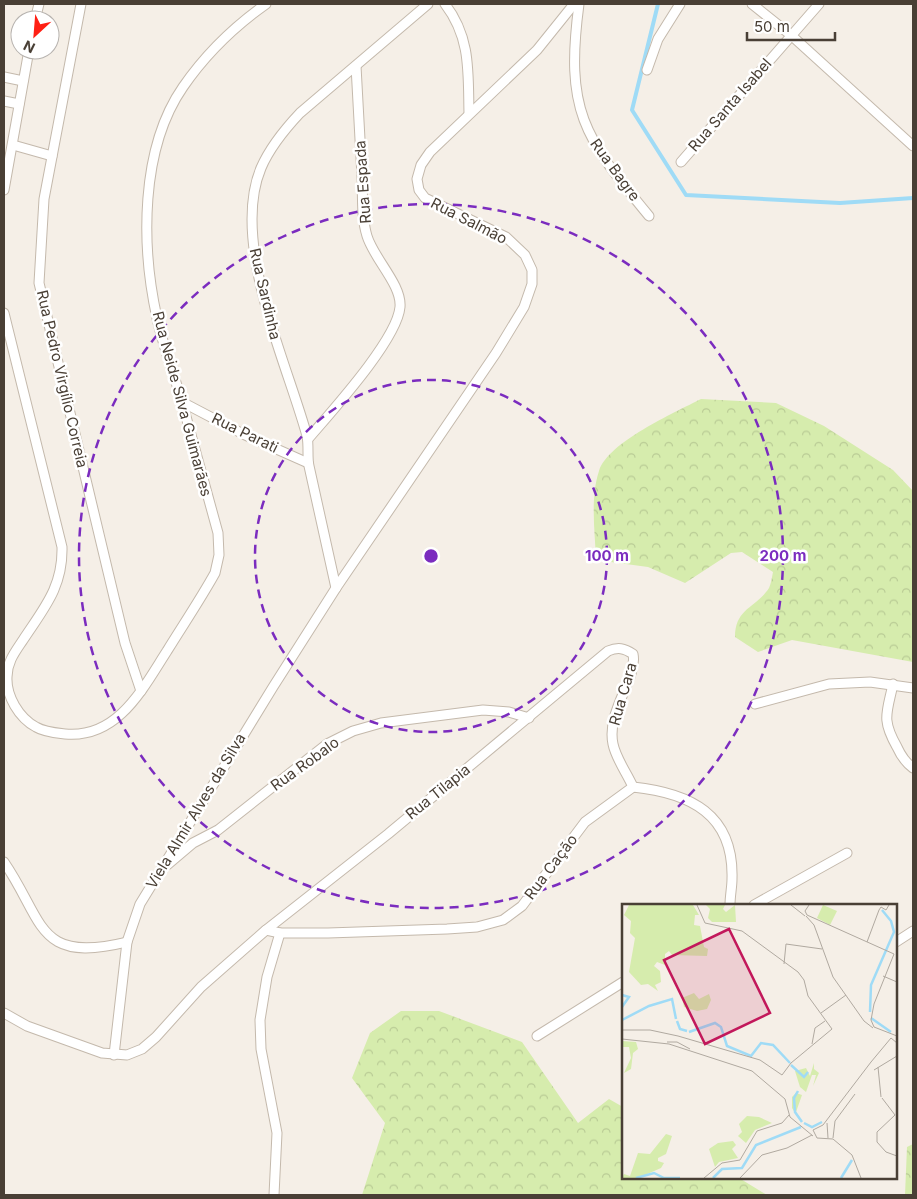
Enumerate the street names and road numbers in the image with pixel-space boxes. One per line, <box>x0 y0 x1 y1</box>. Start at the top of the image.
street label: Rua Santa Isabel <box>684 54 775 155</box>
street label: Rua Bagre <box>586 135 644 205</box>
street label: Rua Espada <box>350 140 375 224</box>
street label: Rua Salmão <box>428 193 511 248</box>
street label: Rua Sardinha <box>246 246 285 342</box>
street label: Rua Pedro Virgílio Correia <box>33 288 92 470</box>
street label: Rua Neide Silva Guimarães <box>149 309 216 499</box>
street label: Rua Parati <box>209 408 282 457</box>
street label: Rua Cara <box>604 660 641 728</box>
street label: Viela Almir Alves da Silva <box>142 729 250 892</box>
street label: Rua Robalo <box>267 732 343 795</box>
street label: Rua Tilapia <box>401 760 474 823</box>
street label: Rua Cação <box>520 830 581 903</box>

